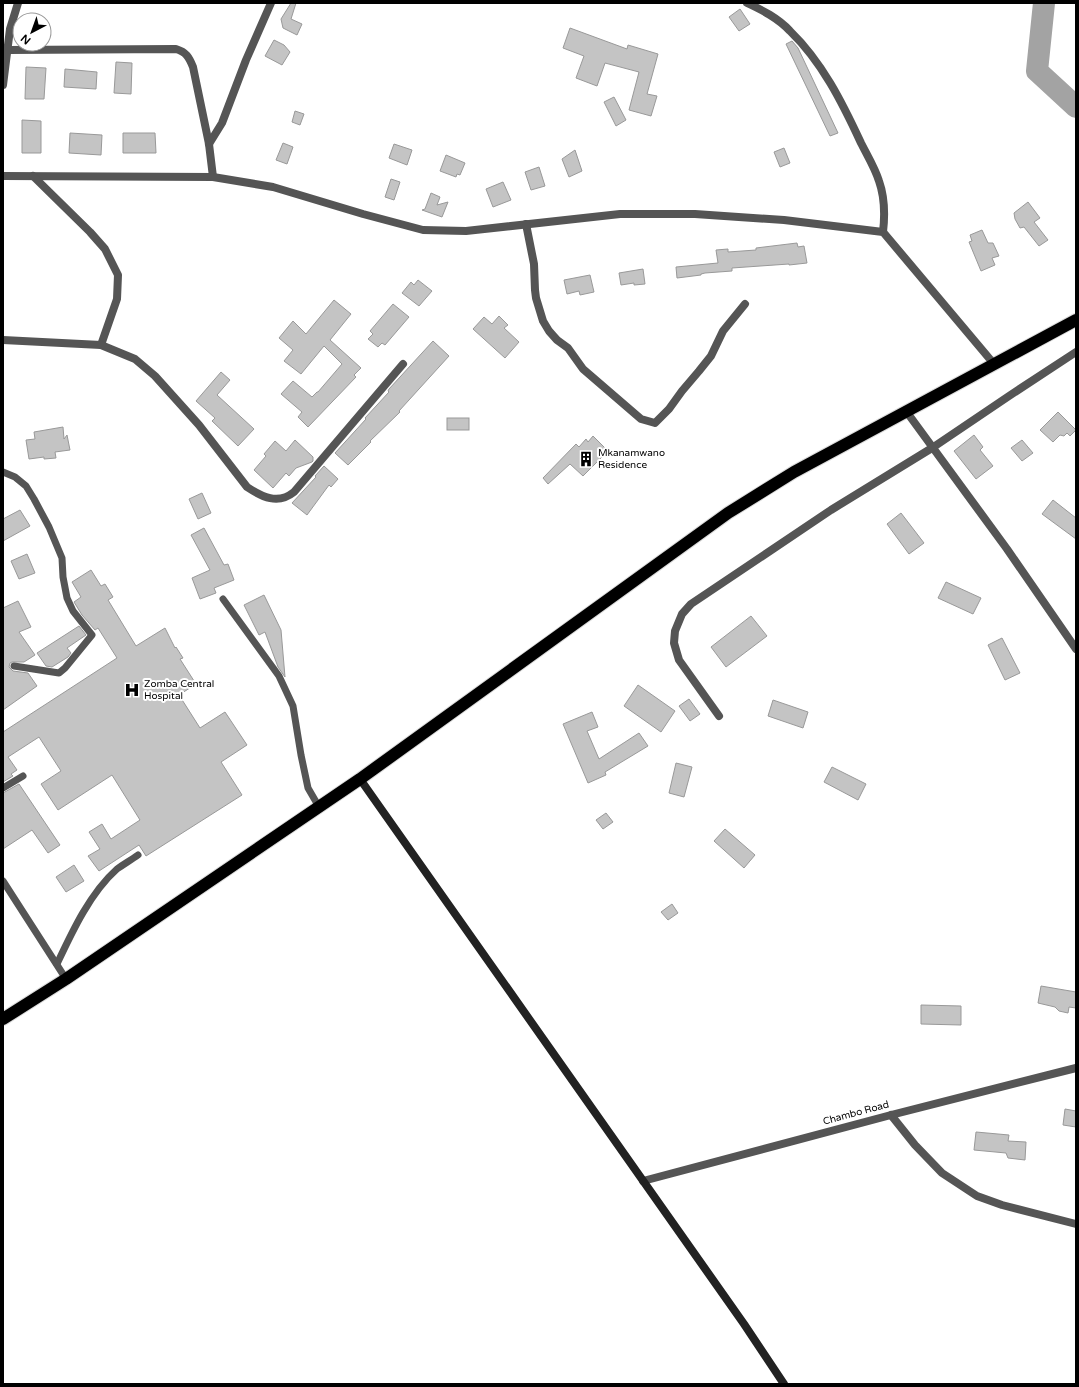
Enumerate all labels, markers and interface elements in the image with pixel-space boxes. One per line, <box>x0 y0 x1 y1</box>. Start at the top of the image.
north arrow <box>12 12 52 52</box>
text: N <box>18 31 33 47</box>
place label: Mkanamwano Residence <box>598 447 665 471</box>
building icon: Mkanamwano Residence <box>577 450 595 468</box>
place label: Zomba Central Hospital <box>144 678 214 702</box>
hospital icon: Zomba Central Hospital <box>123 681 141 699</box>
street label: Chambo Road <box>822 1098 890 1128</box>

